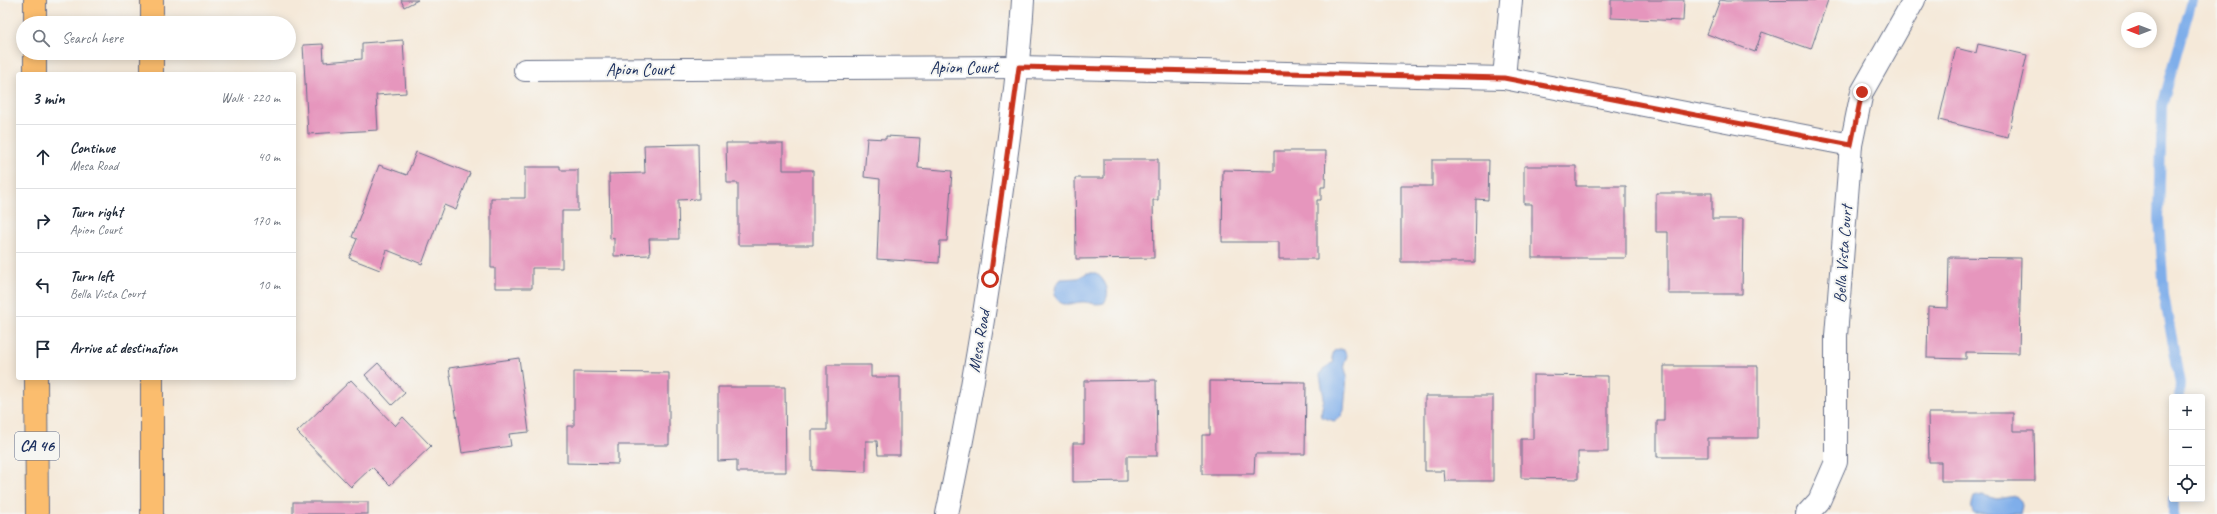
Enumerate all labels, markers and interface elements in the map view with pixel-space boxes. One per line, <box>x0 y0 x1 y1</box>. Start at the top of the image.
north arrow <box>2121 12 2157 48</box>
search box <box>16 16 296 60</box>
icon: search <box>30 27 52 49</box>
text: Search here <box>62 29 123 48</box>
street label: Apion Court <box>930 57 1000 78</box>
street label: Apion Court <box>606 59 676 80</box>
route end <box>1853 83 1871 101</box>
text: 3 min <box>32 88 65 109</box>
text: Walk · 220 m <box>221 90 280 106</box>
text: Continue <box>70 139 115 158</box>
icon: ahead <box>32 146 54 168</box>
text: 40 m <box>258 149 280 165</box>
text: Mesa Road <box>70 158 118 174</box>
street label: Bella Vista Court <box>1829 202 1857 304</box>
text: Turn right <box>70 203 123 222</box>
icon: right <box>32 210 54 232</box>
text: 170 m <box>252 213 280 229</box>
text: Apion Court <box>70 222 122 238</box>
text: Turn left <box>70 267 113 286</box>
route start <box>981 270 999 288</box>
icon: left <box>32 274 54 296</box>
text: 10 m <box>258 277 280 293</box>
text: Bella Vista Court <box>70 286 145 302</box>
street label: Mesa Road <box>963 305 995 374</box>
icon: arrive <box>32 338 54 360</box>
text: Arrive at destination <box>70 339 177 358</box>
map controls <box>2169 394 2205 502</box>
button: + <box>2169 394 2205 430</box>
button: − <box>2169 430 2205 466</box>
road number: CA 46 <box>15 432 59 460</box>
button: locate <box>2169 466 2205 502</box>

